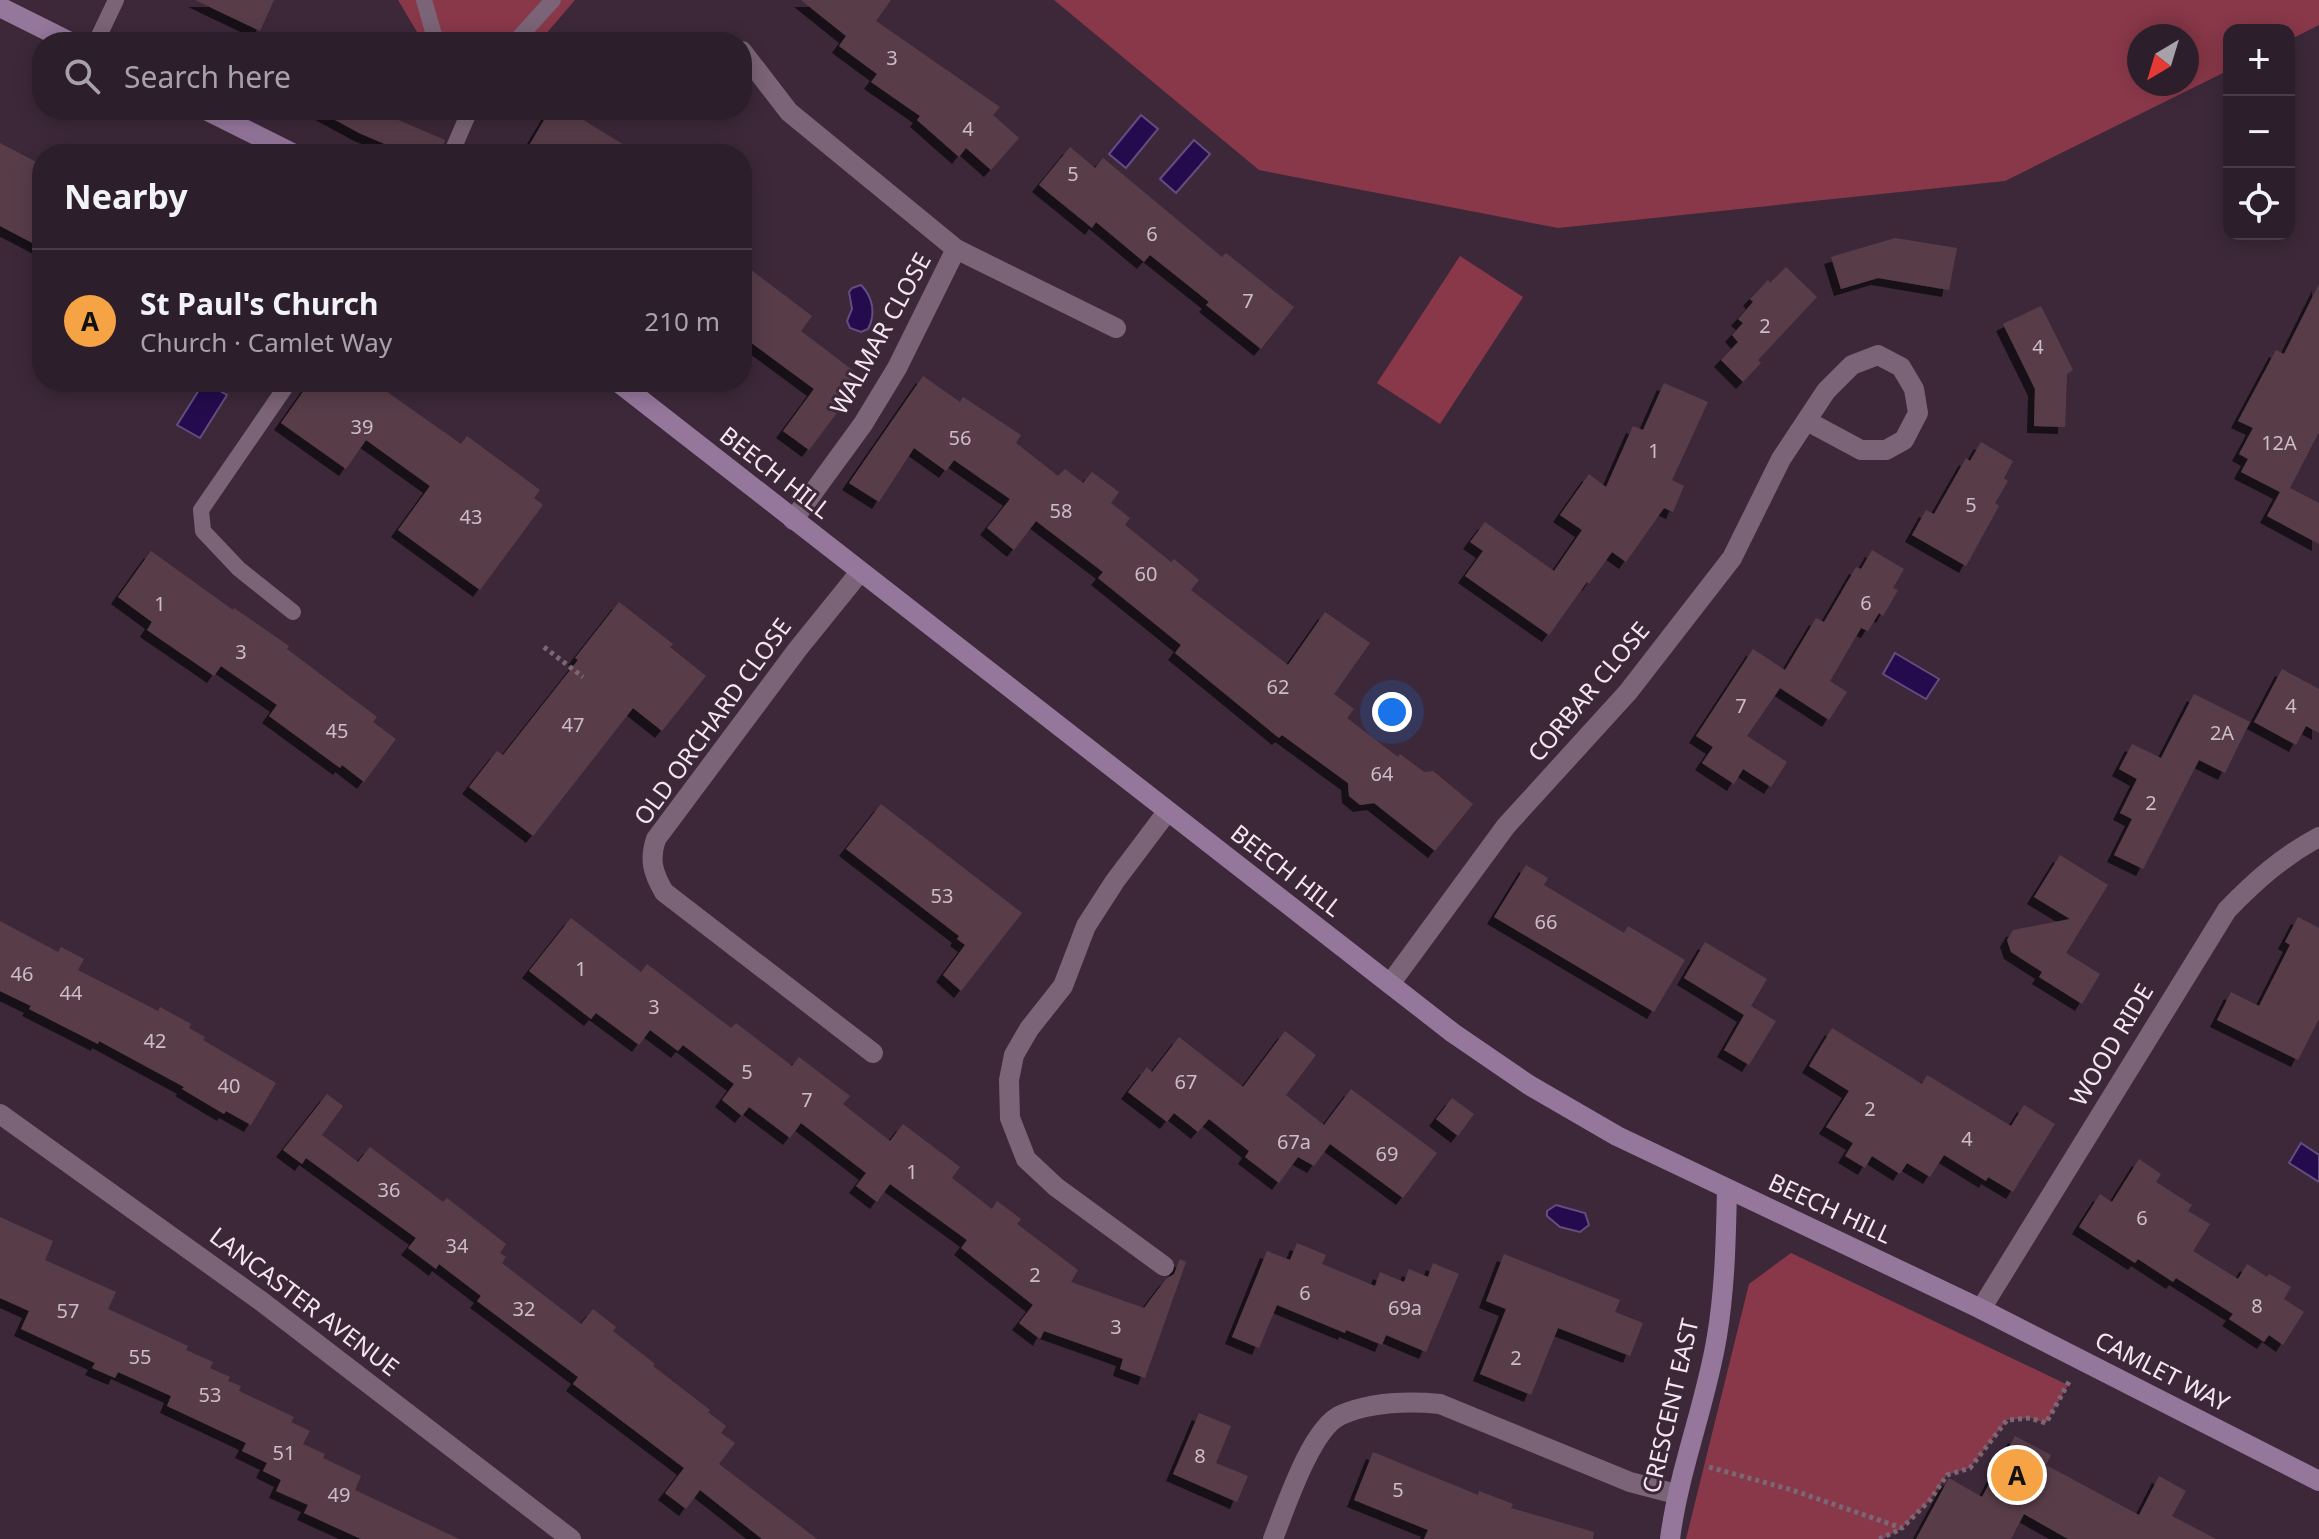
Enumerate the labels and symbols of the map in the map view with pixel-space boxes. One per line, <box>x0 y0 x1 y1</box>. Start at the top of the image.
north arrow <box>2127 24 2199 96</box>
house number: 3 <box>886 44 898 71</box>
house number: 4 <box>962 115 974 142</box>
house number: 5 <box>1067 160 1079 187</box>
house number: 6 <box>1146 220 1158 247</box>
street label: WALMAR CLOSE <box>822 247 938 420</box>
house number: 7 <box>1242 287 1254 314</box>
house number: 2 <box>1759 312 1771 339</box>
house number: 4 <box>2032 333 2044 360</box>
house number: 39 <box>351 413 373 440</box>
street label: BEECH HILL <box>714 418 838 526</box>
house number: 56 <box>949 424 971 451</box>
house number: 12A <box>2261 429 2297 456</box>
house number: 1 <box>1648 437 1660 464</box>
house number: 5 <box>1965 491 1977 518</box>
house number: 58 <box>1050 497 1072 524</box>
house number: 43 <box>460 503 482 530</box>
house number: 60 <box>1135 560 1157 587</box>
house number: 6 <box>1860 589 1872 616</box>
house number: 1 <box>154 590 166 617</box>
street label: OLD ORCHARD CLOSE <box>625 611 798 831</box>
street label: CORBAR CLOSE <box>1520 614 1656 768</box>
house number: 3 <box>235 638 247 665</box>
house number: 62 <box>1267 673 1289 700</box>
your location <box>1372 692 1412 732</box>
house number: 7 <box>1735 692 1747 719</box>
house number: 4 <box>2285 692 2297 719</box>
house number: 47 <box>562 711 584 738</box>
house number: 45 <box>326 717 348 744</box>
house number: 2A <box>2210 719 2234 746</box>
house number: 64 <box>1371 760 1394 787</box>
house number: 2 <box>2145 789 2157 816</box>
street label: BEECH HILL <box>1225 816 1349 924</box>
house number: 53 <box>931 882 953 909</box>
house number: 66 <box>1535 908 1557 935</box>
house number: 1 <box>575 955 587 982</box>
house number: 46 <box>11 960 33 987</box>
street label: WOOD RIDE <box>2061 977 2160 1112</box>
house number: 44 <box>60 979 83 1006</box>
house number: 3 <box>648 993 660 1020</box>
house number: 42 <box>144 1027 166 1054</box>
house number: 5 <box>741 1058 753 1085</box>
house number: 67 <box>1175 1068 1197 1095</box>
house number: 40 <box>218 1072 240 1099</box>
house number: 7 <box>801 1086 813 1113</box>
house number: 2 <box>1864 1095 1876 1122</box>
house number: 4 <box>1961 1125 1973 1152</box>
house number: 67a <box>1277 1128 1311 1155</box>
house number: 69 <box>1376 1140 1398 1167</box>
house number: 1 <box>906 1158 918 1185</box>
street label: BEECH HILL <box>1764 1165 1898 1251</box>
house number: 36 <box>378 1176 400 1203</box>
house number: 6 <box>2136 1204 2148 1231</box>
street label: LANCASTER AVENUE <box>204 1219 406 1383</box>
house number: 34 <box>446 1232 469 1259</box>
house number: 2 <box>1029 1261 1041 1288</box>
house number: 6 <box>1299 1279 1311 1306</box>
house number: 8 <box>2251 1292 2263 1319</box>
house number: 69a <box>1388 1294 1422 1321</box>
house number: 32 <box>513 1295 535 1322</box>
house number: 57 <box>57 1297 79 1324</box>
house number: 3 <box>1110 1313 1122 1340</box>
street label: CRESCENT EAST <box>1633 1315 1706 1496</box>
street label: CAMLET WAY <box>2090 1323 2236 1419</box>
house number: 55 <box>129 1343 151 1370</box>
house number: 2 <box>1510 1344 1522 1371</box>
house number: 53 <box>199 1381 221 1408</box>
house number: 51 <box>273 1439 295 1466</box>
house number: 8 <box>1194 1442 1206 1469</box>
pin: A <box>1991 1445 2043 1505</box>
house number: 5 <box>1392 1476 1404 1503</box>
house number: 49 <box>328 1481 350 1508</box>

